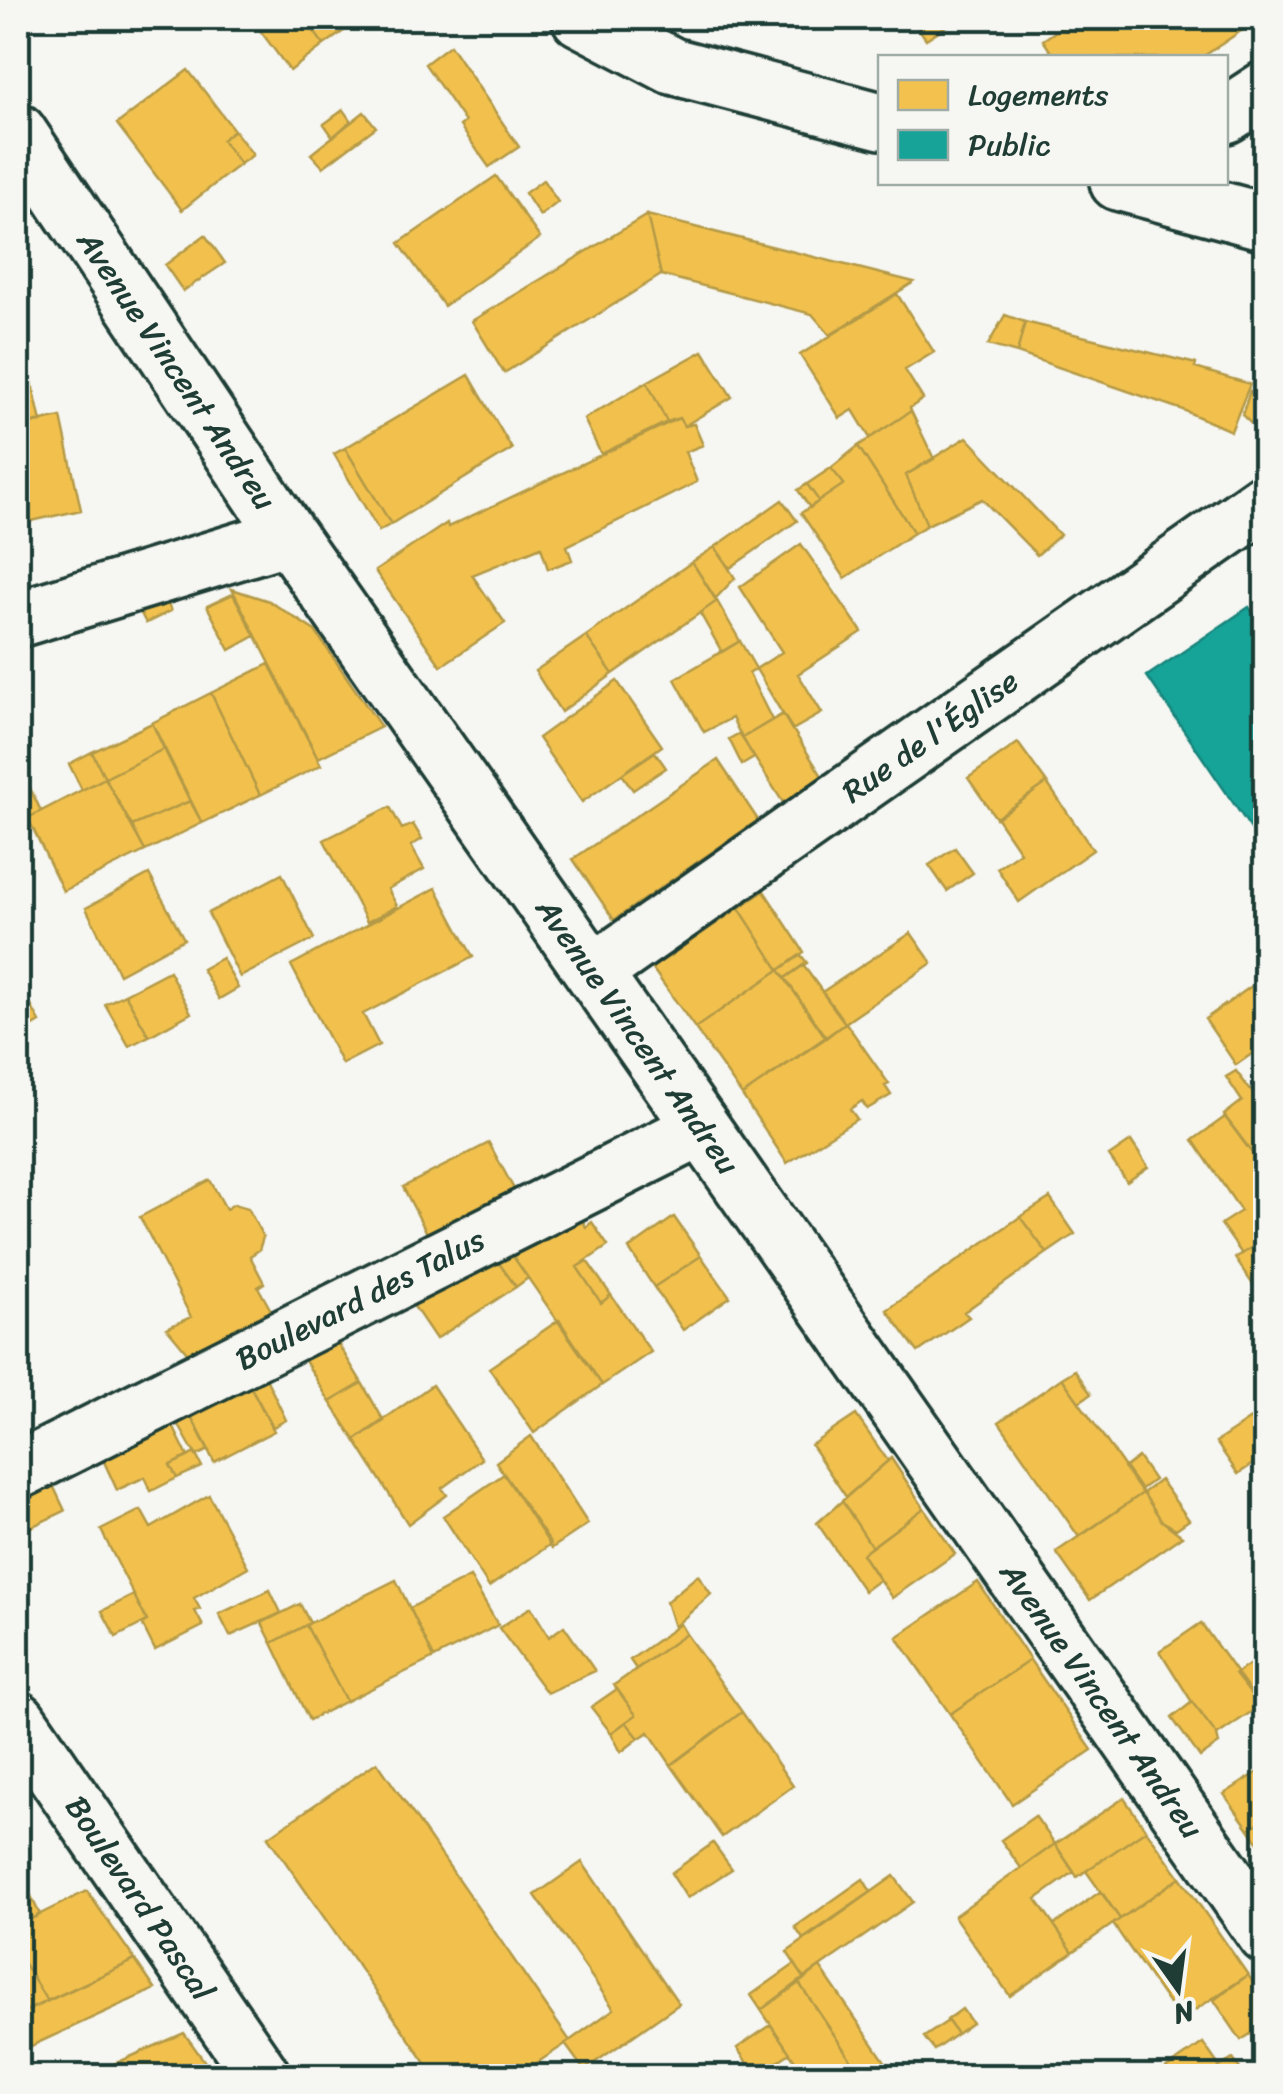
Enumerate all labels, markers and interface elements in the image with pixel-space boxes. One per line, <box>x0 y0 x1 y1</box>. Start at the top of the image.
legend <box>878 55 1228 185</box>
text: Logements <box>968 68 1109 122</box>
text: Public <box>968 118 1051 172</box>
street label: Avenue Vincent Andreu <box>61 217 292 522</box>
street label: Rue de l'Église <box>830 654 1031 819</box>
street label: Avenue Vincent Andreu <box>519 885 755 1187</box>
street label: Boulevard des Talus <box>225 1212 496 1387</box>
street label: Avenue Vincent Andreu <box>983 1549 1219 1851</box>
street label: Boulevard Pascal <box>49 1783 230 2014</box>
north arrow <box>1128 1939 1228 2039</box>
text: N <box>1168 1986 1200 2039</box>

